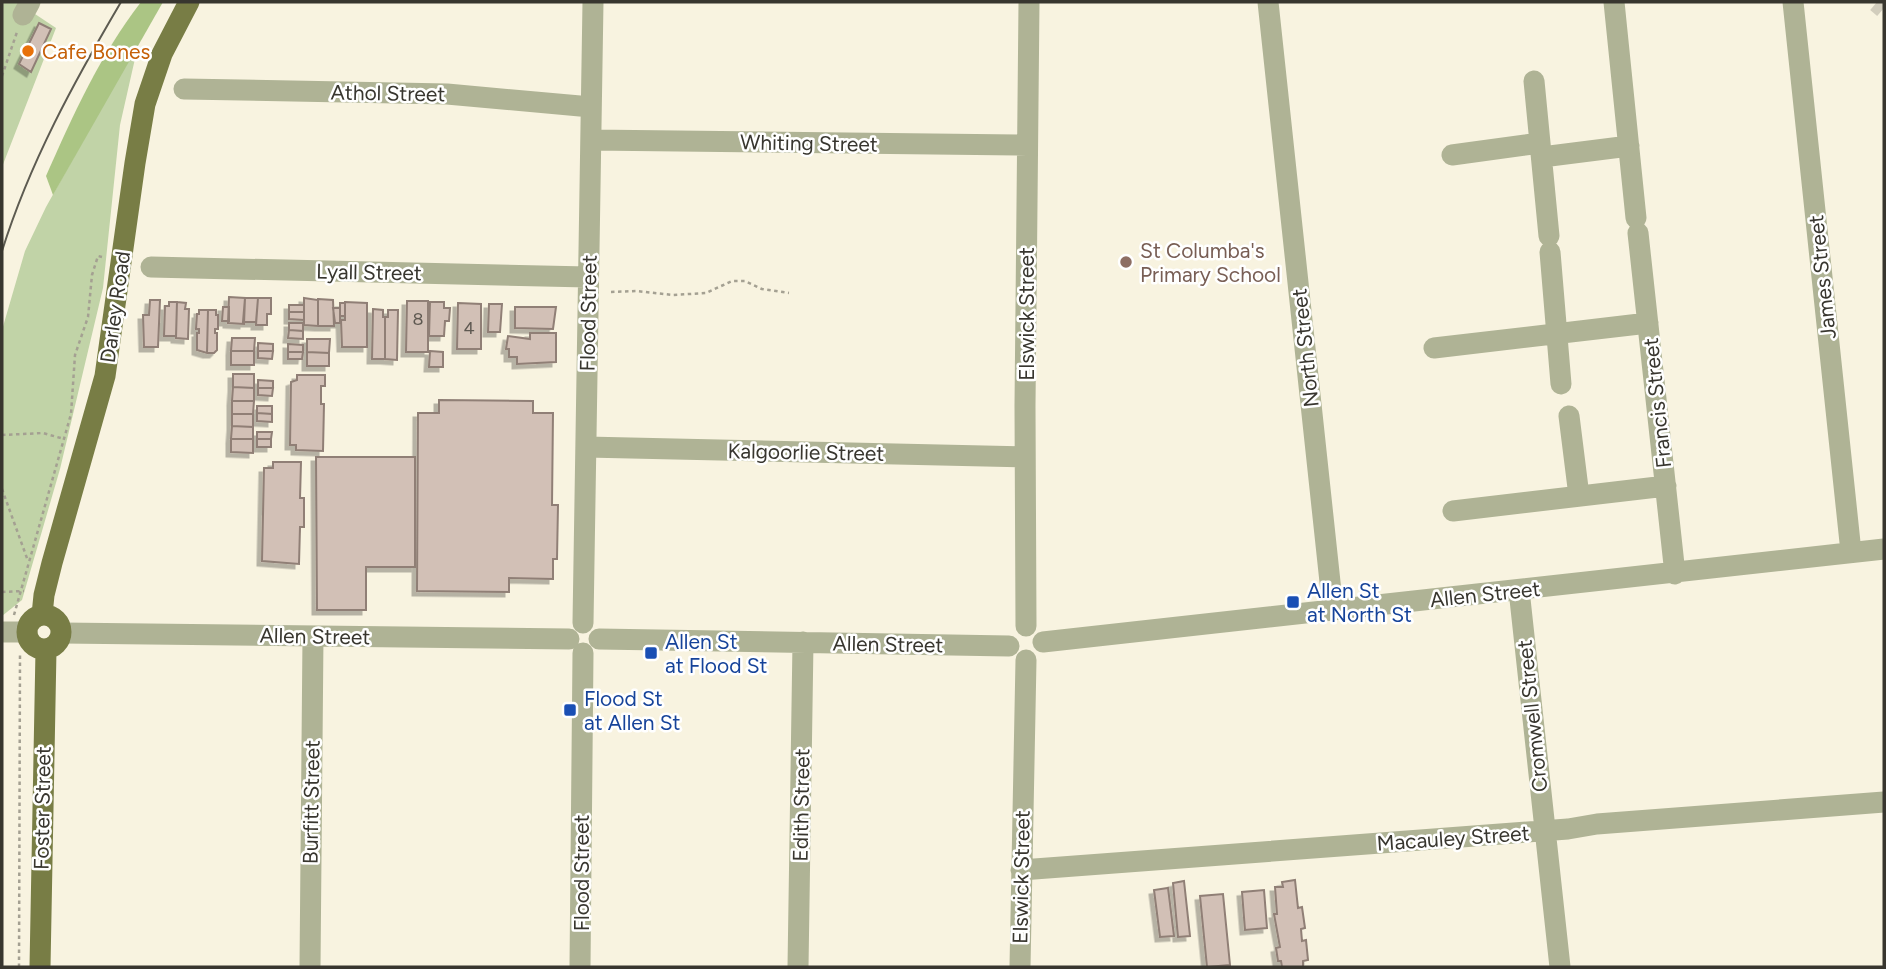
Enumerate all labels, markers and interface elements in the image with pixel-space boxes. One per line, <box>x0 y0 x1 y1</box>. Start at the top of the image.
place label: Cafe Bones <box>42 39 150 64</box>
marker: Cafe Bones <box>20 43 36 59</box>
street label: Athol Street <box>330 80 446 106</box>
street label: Whiting Street <box>740 129 878 157</box>
street label: James Street <box>1803 214 1841 340</box>
place label: St Columba's Primary School <box>1140 238 1281 287</box>
street label: Elswick Street <box>1014 247 1039 381</box>
street label: Darley Road <box>95 249 135 365</box>
street label: Flood Street <box>574 254 602 372</box>
marker: St Columba's Primary School <box>1118 254 1134 270</box>
street label: Lyall Street <box>316 259 422 285</box>
street label: North Street <box>1286 287 1324 409</box>
house number: 8 <box>412 308 424 330</box>
house number: 4 <box>463 317 475 339</box>
street label: Francis Street <box>1638 337 1676 469</box>
street label: Kalgoorlie Street <box>727 438 885 466</box>
street label: Allen Street <box>1429 576 1541 612</box>
place label: Allen St at North St <box>1307 578 1412 627</box>
marker: Allen St at North St <box>1285 594 1301 610</box>
street label: Allen Street <box>259 623 371 649</box>
place label: Allen St at Flood St <box>665 629 768 678</box>
street label: Allen Street <box>832 631 944 657</box>
street label: Cromwell Street <box>1512 639 1552 793</box>
marker: Allen St at Flood St <box>643 645 659 661</box>
place label: Flood St at Allen St <box>584 686 681 735</box>
marker: Flood St at Allen St <box>562 702 578 718</box>
street label: Burfitt Street <box>297 740 325 864</box>
street label: Foster Street <box>28 746 56 870</box>
street label: Edith Street <box>788 748 814 862</box>
street label: Elswick Street <box>1007 810 1035 944</box>
street label: Flood Street <box>569 815 594 931</box>
street label: Macauley Street <box>1376 820 1530 856</box>

